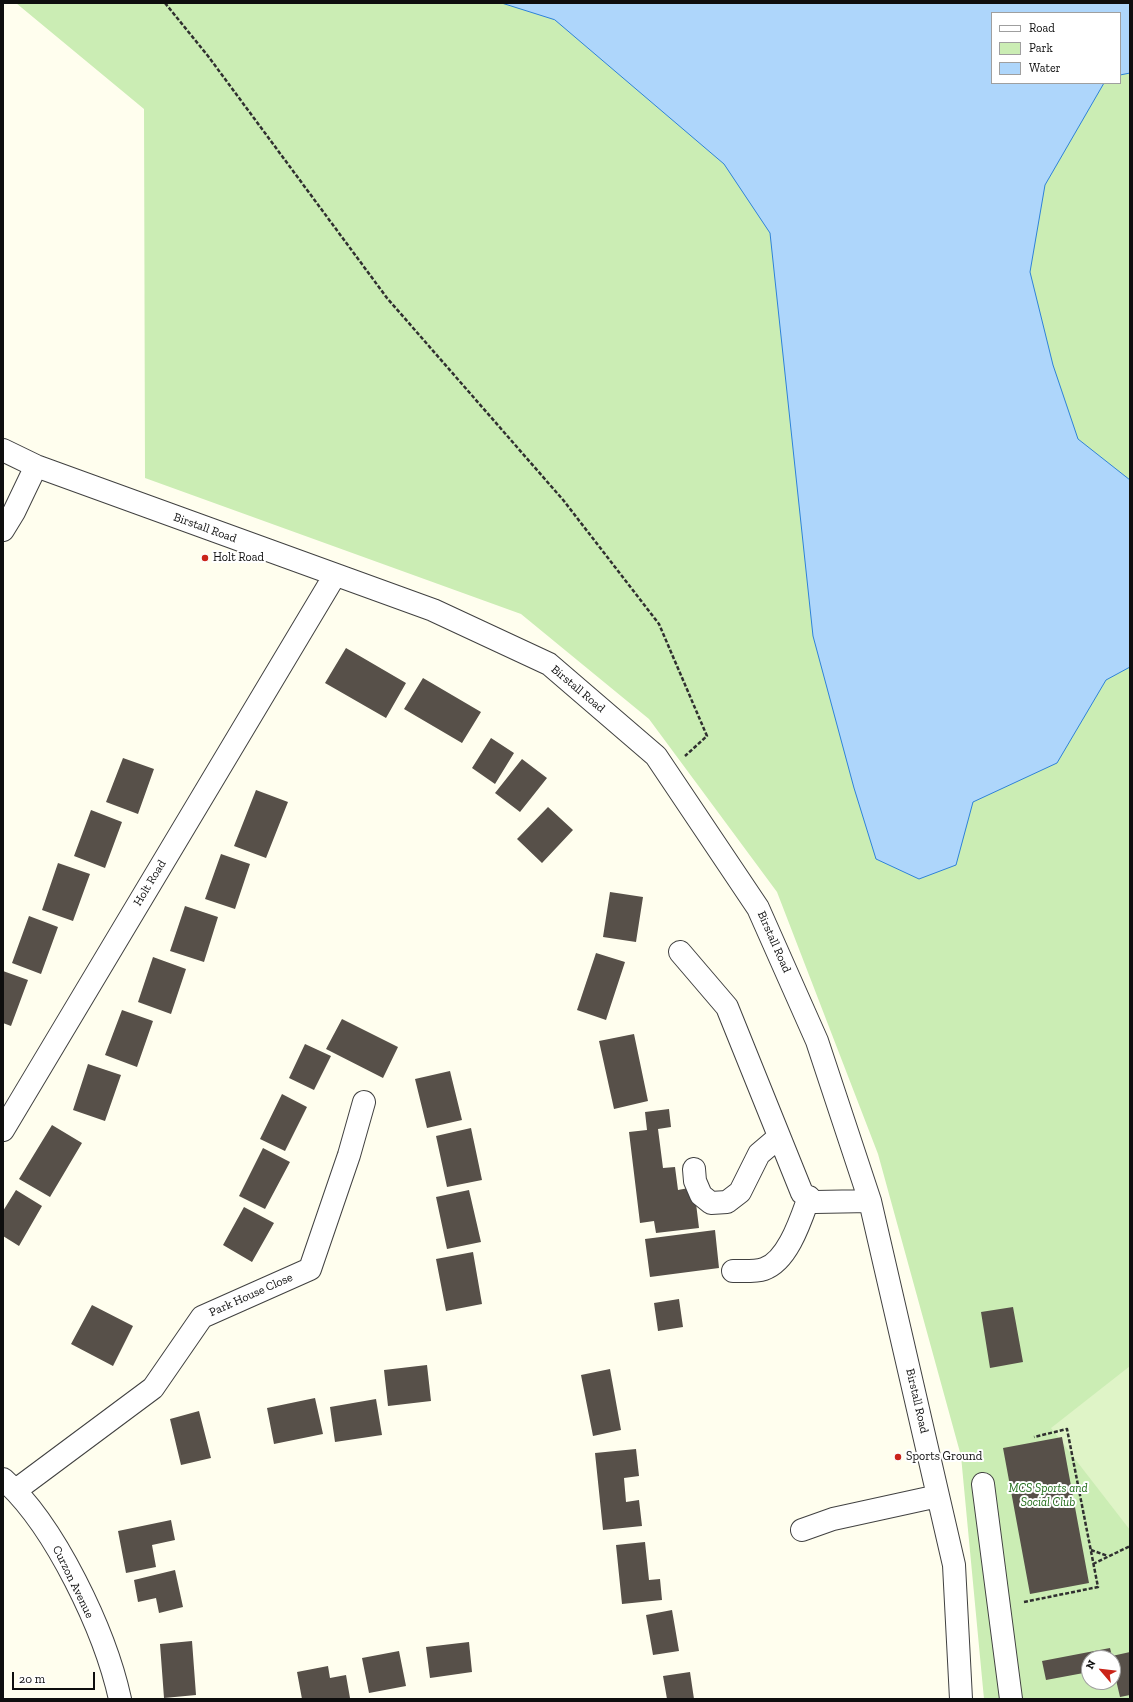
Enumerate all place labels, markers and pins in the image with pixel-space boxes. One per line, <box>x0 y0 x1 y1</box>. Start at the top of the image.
place label: Holt Road <box>213 551 264 565</box>
marker: Holt Road <box>200 553 210 563</box>
place label: Sports Ground <box>906 1450 982 1464</box>
marker: Sports Ground <box>893 1452 903 1462</box>

